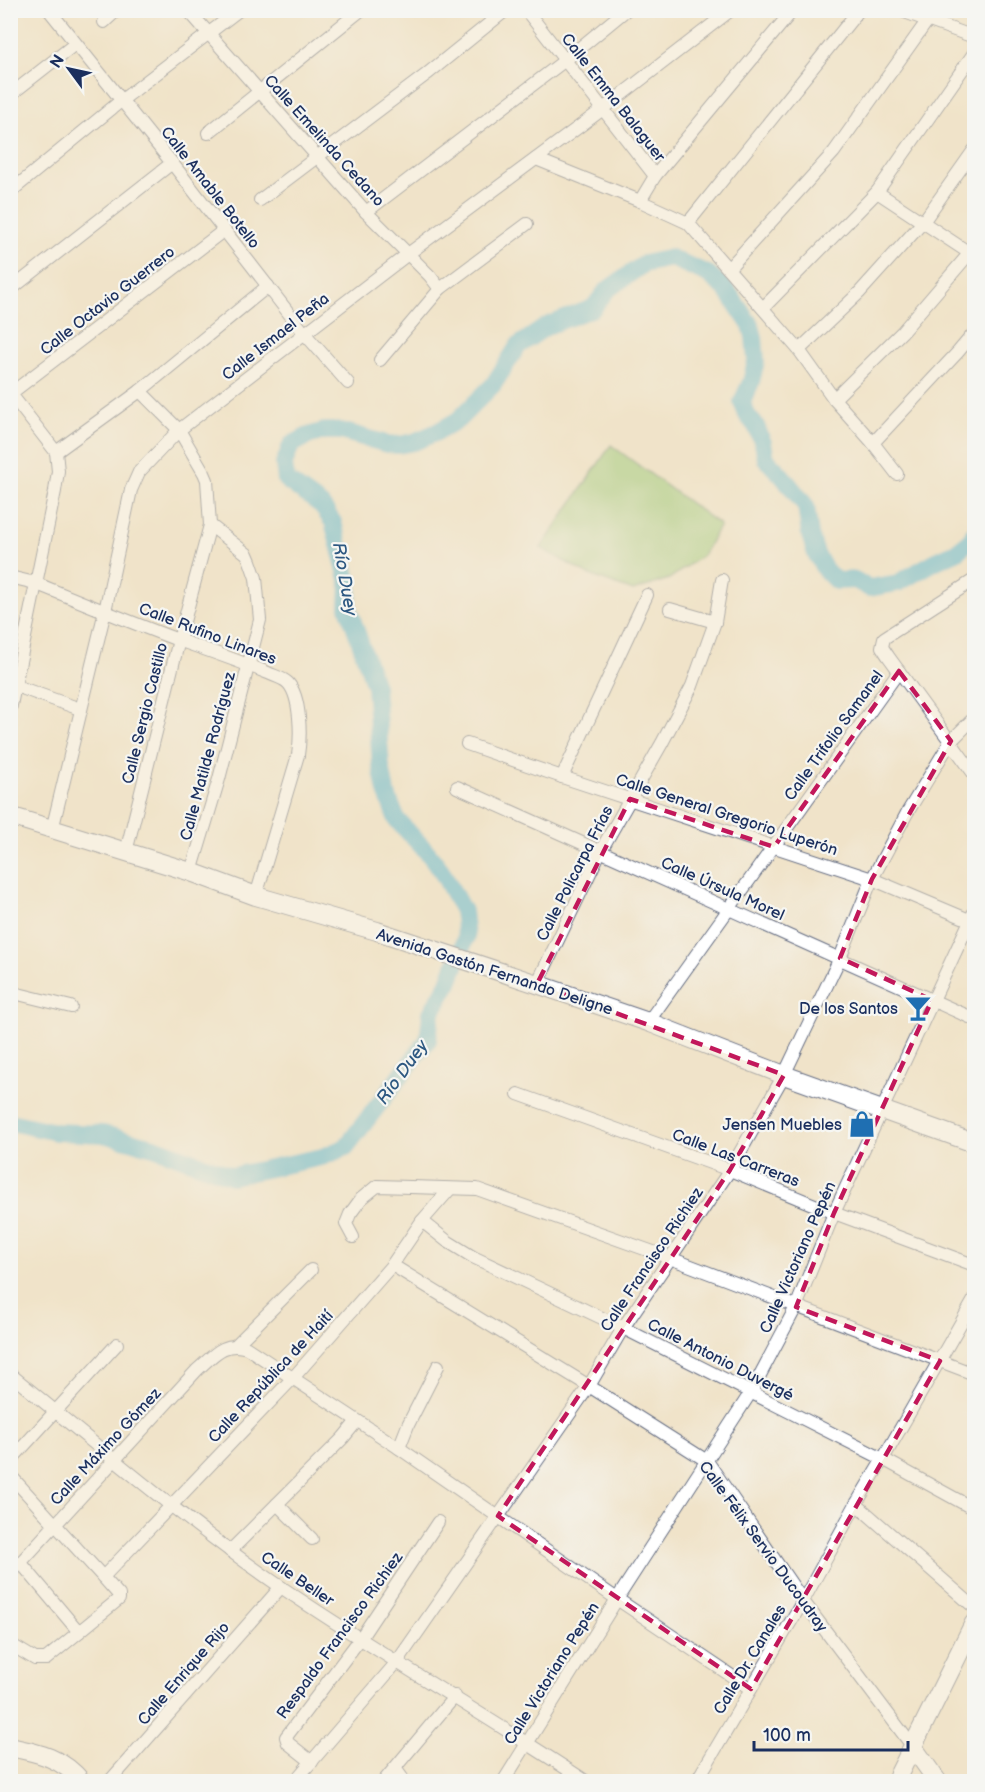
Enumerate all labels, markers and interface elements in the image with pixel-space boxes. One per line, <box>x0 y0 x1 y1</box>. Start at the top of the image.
street label: Calle Emma Balaguer <box>557 30 669 166</box>
north arrow <box>39 39 99 99</box>
text: N <box>46 51 69 72</box>
street label: Calle Emelinda Cedano <box>260 71 388 211</box>
street label: Calle Amable Botello <box>156 123 263 253</box>
street label: Calle Octavio Guerrero <box>37 243 179 360</box>
street label: Calle Ismael Peña <box>219 289 333 385</box>
water label: Río Duey <box>328 541 361 618</box>
street label: Calle Rufino Linares <box>136 599 279 669</box>
street label: Calle Sergio Castillo <box>119 641 172 786</box>
street label: Calle Trifolio Samanel <box>781 667 888 805</box>
street label: Calle Matilde Rodríguez <box>177 670 240 843</box>
street label: Calle General Gregorio Luperón <box>613 770 840 860</box>
street label: Calle Policarpa Frías <box>533 803 618 944</box>
street label: Calle Úrsula Morel <box>658 852 788 925</box>
street label: Avenida Gastón Fernando Deligne <box>374 925 616 1020</box>
bar icon: De los Santos <box>903 993 933 1023</box>
place label: De los Santos <box>799 1000 898 1019</box>
water label: Río Duey <box>372 1035 433 1108</box>
shop icon: Jensen Muebles <box>847 1109 877 1139</box>
place label: Jensen Muebles <box>723 1116 842 1135</box>
street label: Calle Las Carreras <box>669 1125 802 1191</box>
street label: Calle Victoriano Pepén <box>756 1179 840 1337</box>
street label: Calle Francisco Richiez <box>597 1184 708 1336</box>
street label: Calle República de Haití <box>205 1307 338 1447</box>
street label: Calle Antonio Duvergé <box>644 1315 797 1406</box>
street label: Calle Máximo Gómez <box>47 1384 166 1510</box>
street label: Calle Félix Servio Ducoudray <box>694 1458 832 1637</box>
street label: Calle Beller <box>257 1548 337 1611</box>
street label: Respaldo Francisco Richiez <box>273 1548 407 1723</box>
street label: Calle Victoriano Pepén <box>501 1599 604 1749</box>
street label: Calle Dr. Canales <box>710 1601 791 1718</box>
street label: Calle Enrique Rijo <box>134 1619 234 1729</box>
scale bar <box>754 1714 908 1752</box>
text: 100 m <box>763 1725 811 1746</box>

